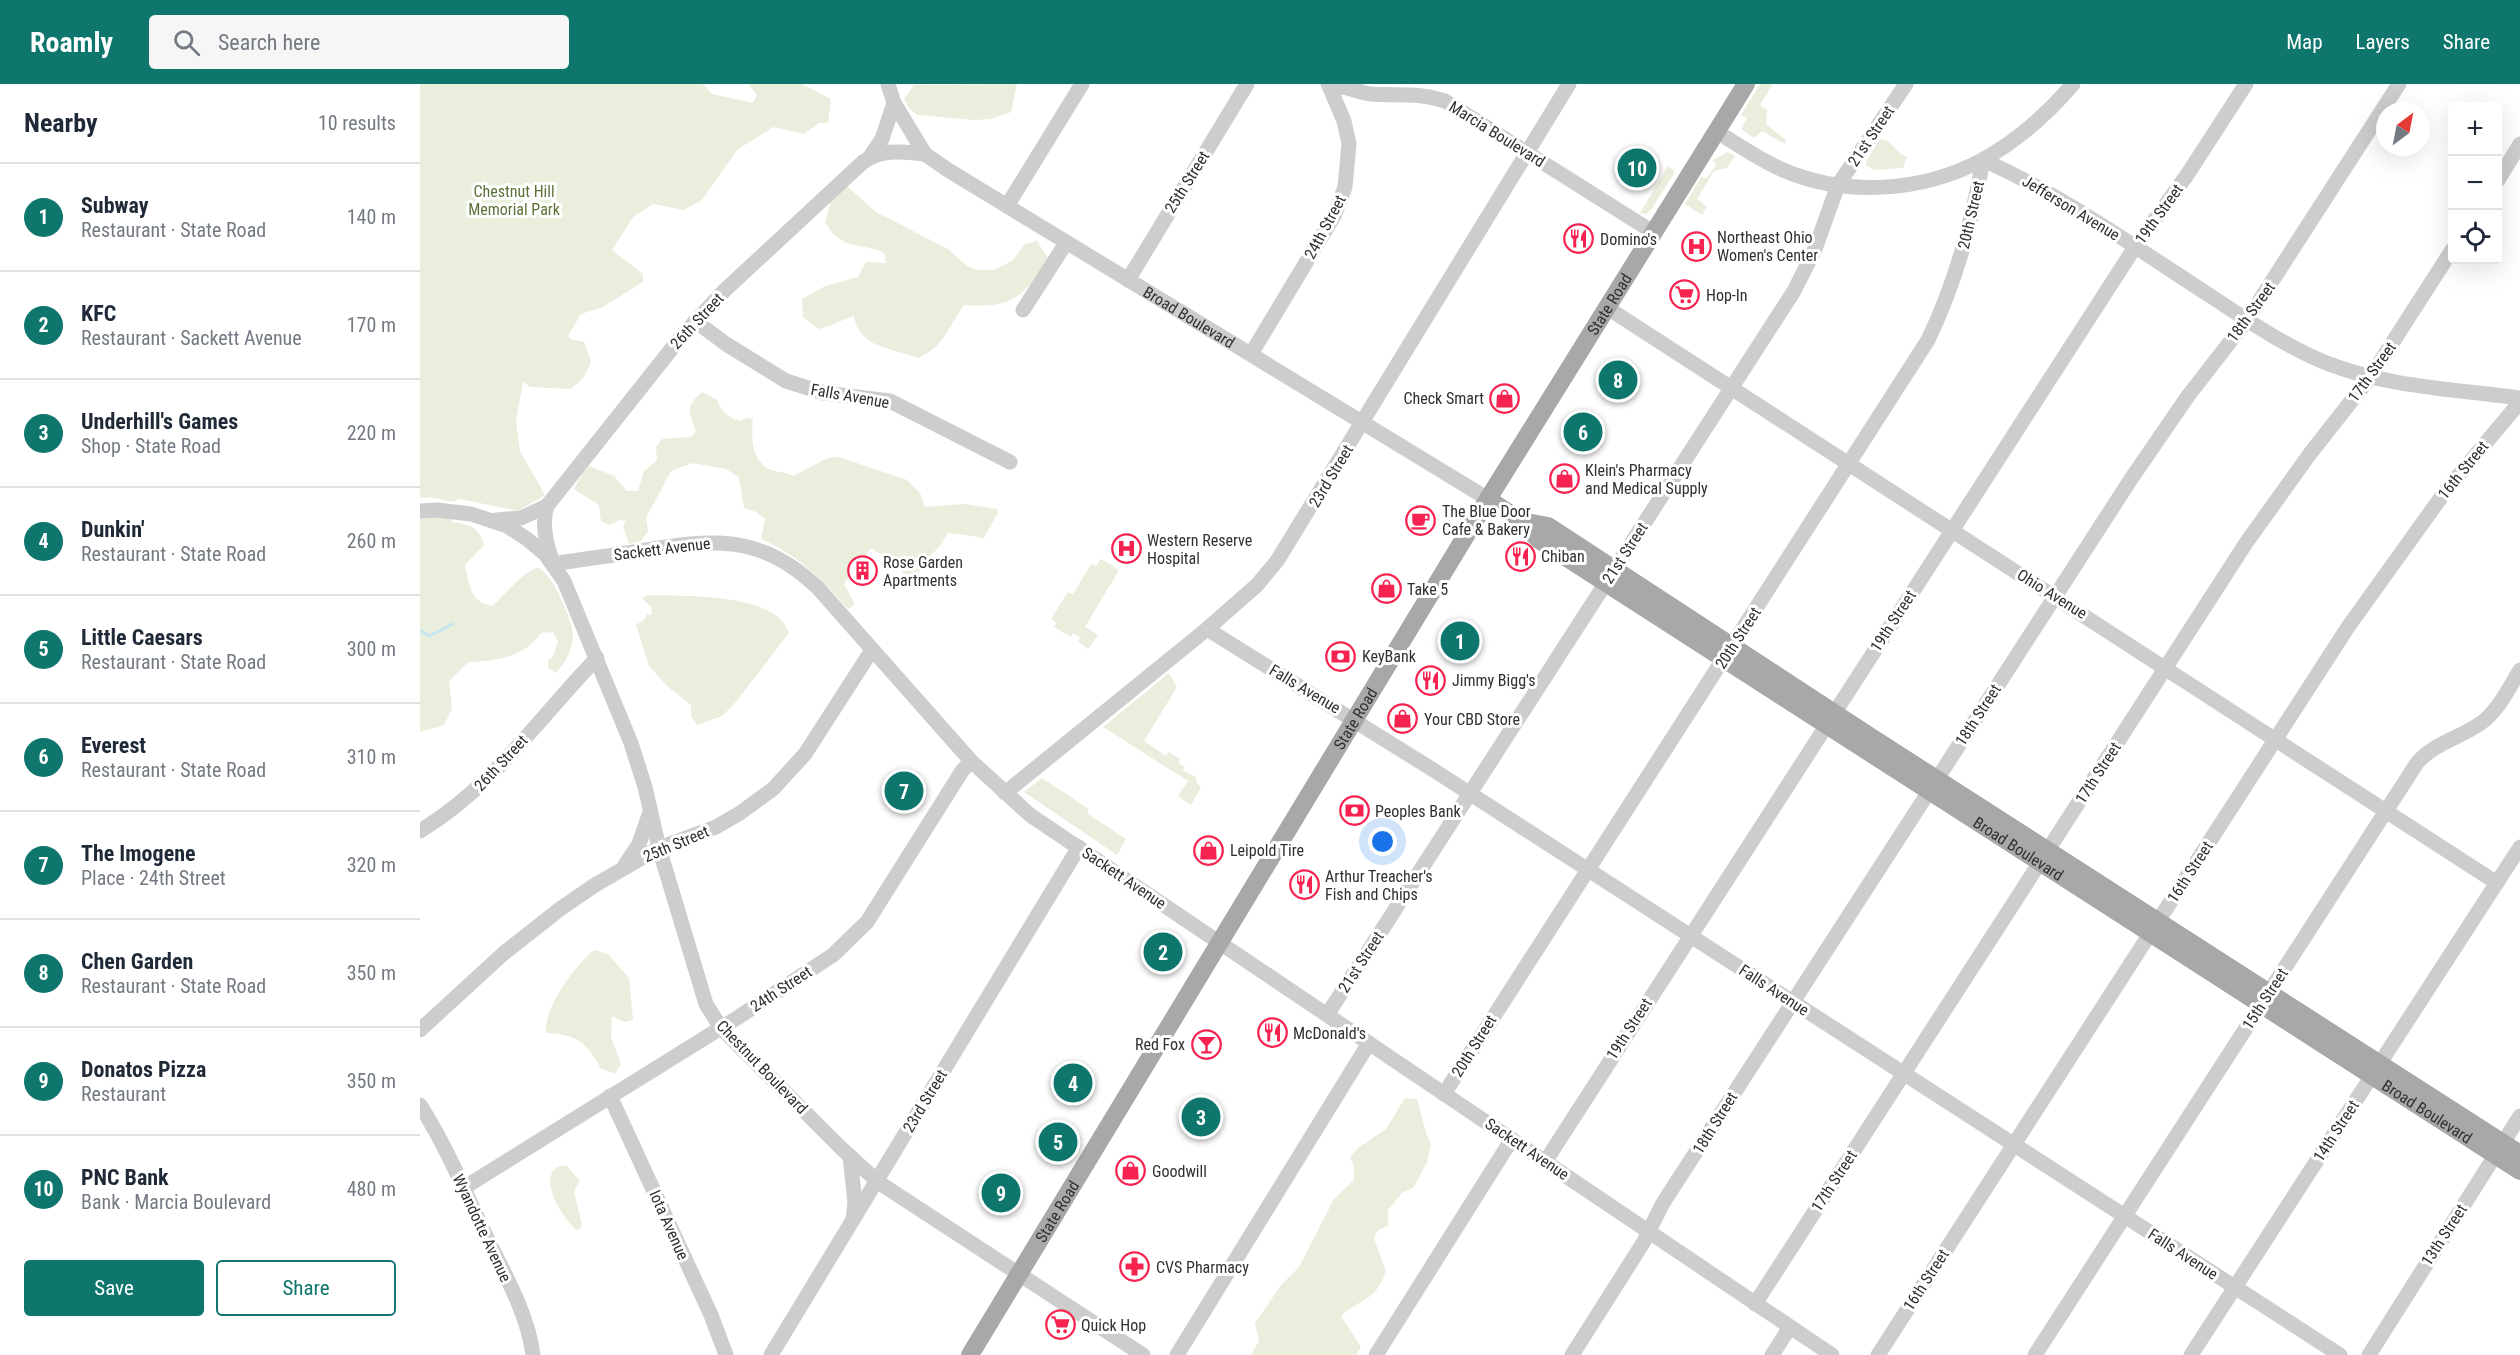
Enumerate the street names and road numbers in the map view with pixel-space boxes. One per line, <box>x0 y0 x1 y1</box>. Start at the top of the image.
street label: Marcia Boulevard <box>1446 97 1548 171</box>
street label: 21st Street <box>1844 102 1898 170</box>
street label: 25th Street <box>1161 147 1214 216</box>
street label: Jefferson Avenue <box>2019 171 2123 245</box>
street label: 20th Street <box>1954 179 1988 251</box>
street label: 19th Street <box>2131 180 2187 248</box>
street label: 24th Street <box>1300 192 1350 262</box>
street label: State Road <box>1583 270 1635 338</box>
street label: 18th Street <box>2223 278 2279 346</box>
street label: Broad Boulevard <box>1140 282 1238 352</box>
street label: 26th Street <box>666 289 728 353</box>
street label: 17th Street <box>2344 338 2400 406</box>
street label: Falls Avenue <box>809 380 891 412</box>
street label: 16th Street <box>2434 437 2492 503</box>
street label: 23rd Street <box>1305 441 1357 511</box>
street label: 21st Street <box>1598 519 1652 587</box>
street label: Sackett Avenue <box>613 534 711 564</box>
street label: Ohio Avenue <box>2014 565 2090 623</box>
street label: 19th Street <box>1866 586 1920 655</box>
street label: 20th Street <box>1711 603 1765 672</box>
street label: Falls Avenue <box>1266 660 1344 718</box>
street label: 18th Street <box>1951 680 2005 749</box>
street label: State Road <box>1329 684 1381 753</box>
street label: 26th Street <box>470 731 532 795</box>
street label: 17th Street <box>2071 738 2125 807</box>
street label: Broad Boulevard <box>1970 812 2067 884</box>
street label: 25th Street <box>640 822 712 866</box>
street label: 16th Street <box>2163 837 2217 906</box>
street label: Sackett Avenue <box>1078 843 1170 913</box>
street label: 21st Street <box>1334 928 1388 996</box>
street label: Falls Avenue <box>1736 960 1812 1020</box>
street label: 24th Street <box>747 962 816 1016</box>
street label: 15th Street <box>2238 964 2292 1033</box>
street label: 19th Street <box>1602 994 1656 1063</box>
street label: 20th Street <box>1448 1011 1501 1080</box>
street label: Chestnut Boulevard <box>712 1016 812 1118</box>
street label: 23rd Street <box>899 1066 951 1136</box>
street label: Broad Boulevard <box>2379 1075 2476 1147</box>
street label: 18th Street <box>1689 1088 1742 1157</box>
street label: 14th Street <box>2309 1096 2363 1165</box>
street label: Sackett Avenue <box>1481 1114 1573 1184</box>
street label: 17th Street <box>1807 1146 1861 1215</box>
street label: Wyandotte Avenue <box>449 1171 515 1285</box>
street label: State Road <box>1031 1177 1083 1246</box>
street label: Iota Avenue <box>645 1187 693 1263</box>
street label: 13th Street <box>2417 1200 2471 1269</box>
street label: Falls Avenue <box>2145 1224 2221 1284</box>
street label: 16th Street <box>1899 1245 1953 1314</box>

